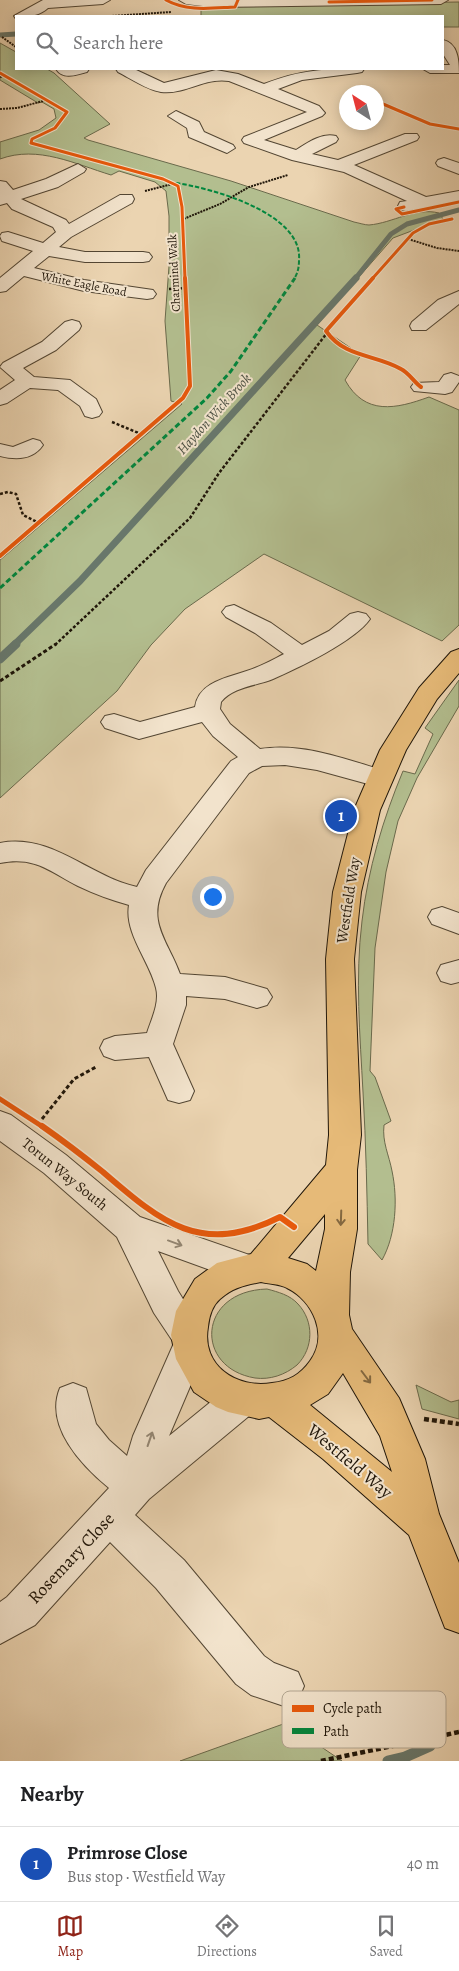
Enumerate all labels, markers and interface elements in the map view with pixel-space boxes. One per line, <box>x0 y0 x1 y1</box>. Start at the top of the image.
search box <box>15 15 444 70</box>
icon: search <box>33 29 61 57</box>
text: Search here <box>73 30 163 56</box>
north arrow <box>339 85 384 130</box>
street label: Charmind Walk <box>164 234 184 312</box>
street label: White Eagle Road <box>39 268 129 300</box>
water label: Haydon Wick Brook <box>173 369 255 459</box>
pin: 1 <box>325 797 357 835</box>
street label: Westfield Way <box>331 855 365 945</box>
your location <box>200 884 226 910</box>
street label: Torun Way South <box>18 1133 112 1215</box>
one-way arrow <box>336 1210 346 1226</box>
one-way arrow <box>167 1239 182 1248</box>
one-way arrow <box>361 1369 371 1383</box>
street label: Westfield Way <box>302 1418 398 1504</box>
one-way arrow <box>146 1432 156 1448</box>
street label: Rosemary Close <box>22 1507 120 1609</box>
legend <box>282 1691 446 1748</box>
text: Cycle path <box>323 1699 383 1718</box>
text: Path <box>323 1722 350 1741</box>
text: Nearby <box>20 1780 83 1808</box>
text: Primrose Close <box>67 1840 188 1866</box>
text: 1 <box>33 1853 39 1875</box>
text: 40 m <box>407 1853 439 1875</box>
text: Bus stop · Westfield Way <box>67 1866 225 1888</box>
tab: Map <box>56 1912 84 1961</box>
tab: Directions <box>197 1912 257 1961</box>
tab: Saved <box>370 1912 403 1961</box>

